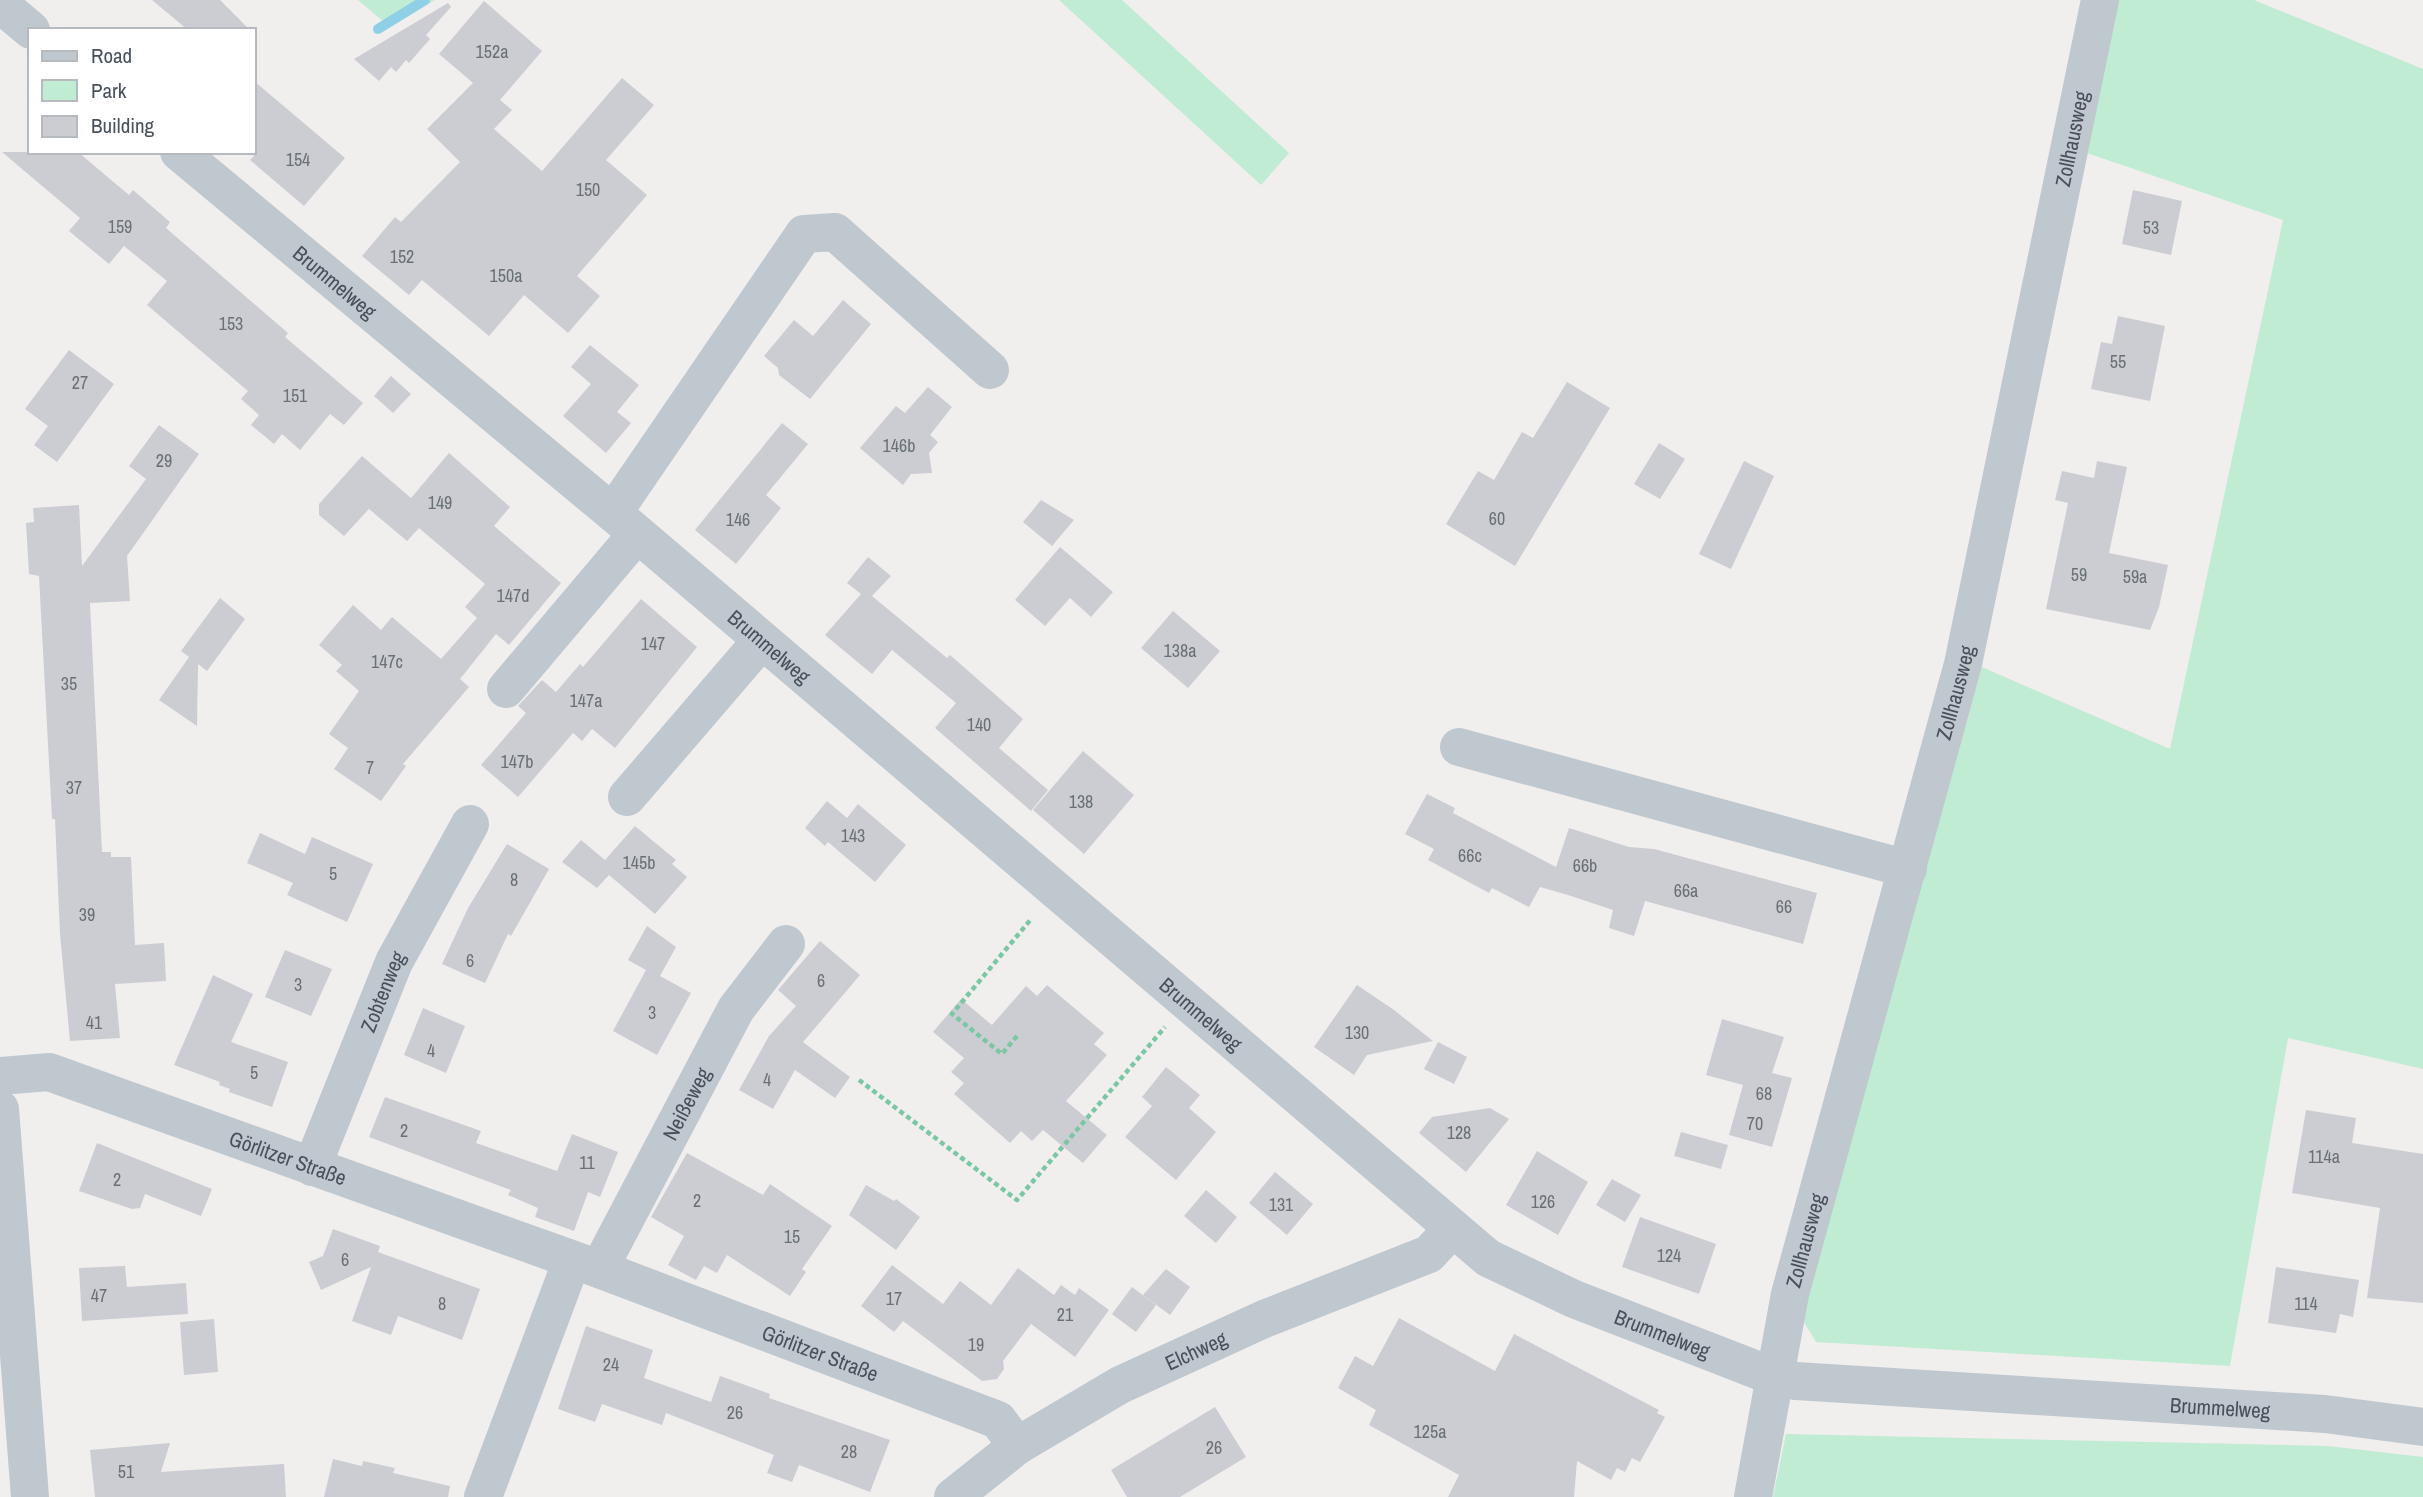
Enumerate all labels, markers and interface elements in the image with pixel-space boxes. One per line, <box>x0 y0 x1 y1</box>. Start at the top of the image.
legend <box>28 28 256 154</box>
house number: 152a <box>476 39 508 64</box>
text: Road <box>91 41 132 70</box>
text: Park <box>91 76 127 105</box>
street label: Zollhausweg <box>2047 88 2095 189</box>
text: Building <box>91 111 155 140</box>
house number: 154 <box>286 147 310 172</box>
house number: 150 <box>576 177 600 202</box>
house number: 159 <box>108 214 132 239</box>
house number: 53 <box>2143 215 2159 240</box>
street label: Brummelweg <box>287 239 383 325</box>
house number: 152 <box>390 244 414 269</box>
house number: 150a <box>490 263 522 288</box>
house number: 153 <box>219 311 243 336</box>
house number: 55 <box>2110 349 2126 374</box>
house number: 27 <box>72 370 88 395</box>
house number: 151 <box>283 383 308 408</box>
house number: 146b <box>883 433 915 458</box>
house number: 29 <box>156 448 172 473</box>
house number: 149 <box>428 490 452 515</box>
house number: 60 <box>1489 506 1505 531</box>
house number: 146 <box>726 507 750 532</box>
house number: 59 <box>2071 562 2087 587</box>
house number: 59a <box>2123 564 2147 589</box>
house number: 147d <box>497 583 529 608</box>
street label: Brummelweg <box>722 603 817 690</box>
house number: 147 <box>641 631 665 656</box>
house number: 138a <box>1164 638 1196 663</box>
street label: Zollhausweg <box>1928 642 1981 743</box>
house number: 147c <box>371 649 403 674</box>
house number: 35 <box>61 671 77 696</box>
house number: 147a <box>570 688 602 713</box>
house number: 140 <box>967 712 991 737</box>
house number: 147b <box>501 749 533 774</box>
house number: 7 <box>366 755 374 780</box>
house number: 37 <box>66 775 82 800</box>
house number: 138 <box>1069 789 1093 814</box>
house number: 143 <box>841 823 865 848</box>
house number: 66c <box>1458 843 1482 868</box>
house number: 145b <box>623 850 655 875</box>
house number: 66b <box>1573 853 1597 878</box>
house number: 5 <box>329 861 337 886</box>
house number: 8 <box>510 867 518 892</box>
house number: 66a <box>1674 878 1698 903</box>
house number: 66 <box>1776 894 1792 919</box>
house number: 39 <box>79 902 95 927</box>
street label: Zobtenweg <box>353 945 412 1036</box>
house number: 6 <box>466 948 474 973</box>
house number: 6 <box>817 968 825 993</box>
street label: Brummelweg <box>1154 970 1249 1058</box>
house number: 3 <box>294 972 302 997</box>
house number: 3 <box>648 1000 656 1025</box>
house number: 41 <box>86 1010 103 1035</box>
house number: 130 <box>1345 1020 1369 1045</box>
house number: 4 <box>427 1038 435 1063</box>
house number: 5 <box>250 1060 258 1085</box>
street label: Neißeweg <box>655 1062 717 1145</box>
house number: 4 <box>763 1067 771 1092</box>
house number: 68 <box>1756 1081 1772 1106</box>
house number: 70 <box>1747 1111 1763 1136</box>
house number: 2 <box>400 1118 408 1143</box>
house number: 128 <box>1447 1120 1471 1145</box>
street label: Görlitzer Straße <box>225 1123 351 1192</box>
house number: 114a <box>2308 1144 2340 1169</box>
house number: 11 <box>579 1150 595 1175</box>
house number: 2 <box>113 1167 121 1192</box>
house number: 2 <box>693 1188 701 1213</box>
house number: 126 <box>1531 1189 1555 1214</box>
street label: Zollhausweg <box>1778 1189 1832 1291</box>
house number: 131 <box>1269 1192 1294 1217</box>
house number: 15 <box>784 1224 800 1249</box>
house number: 124 <box>1657 1243 1681 1268</box>
house number: 6 <box>341 1247 349 1272</box>
house number: 47 <box>91 1283 107 1308</box>
house number: 17 <box>886 1286 902 1311</box>
house number: 8 <box>438 1291 446 1316</box>
house number: 114 <box>2294 1291 2318 1316</box>
house number: 21 <box>1057 1302 1074 1327</box>
street label: Brummelweg <box>1610 1302 1715 1365</box>
street label: Görlitzer Straße <box>758 1317 883 1388</box>
street label: Elchweg <box>1160 1323 1232 1377</box>
house number: 19 <box>968 1332 984 1357</box>
house number: 24 <box>603 1352 619 1377</box>
street label: Brummelweg <box>2169 1390 2272 1425</box>
house number: 26 <box>727 1400 743 1425</box>
house number: 125a <box>1414 1419 1446 1444</box>
house number: 26 <box>1206 1435 1222 1460</box>
house number: 28 <box>841 1439 857 1464</box>
house number: 51 <box>118 1459 135 1484</box>

